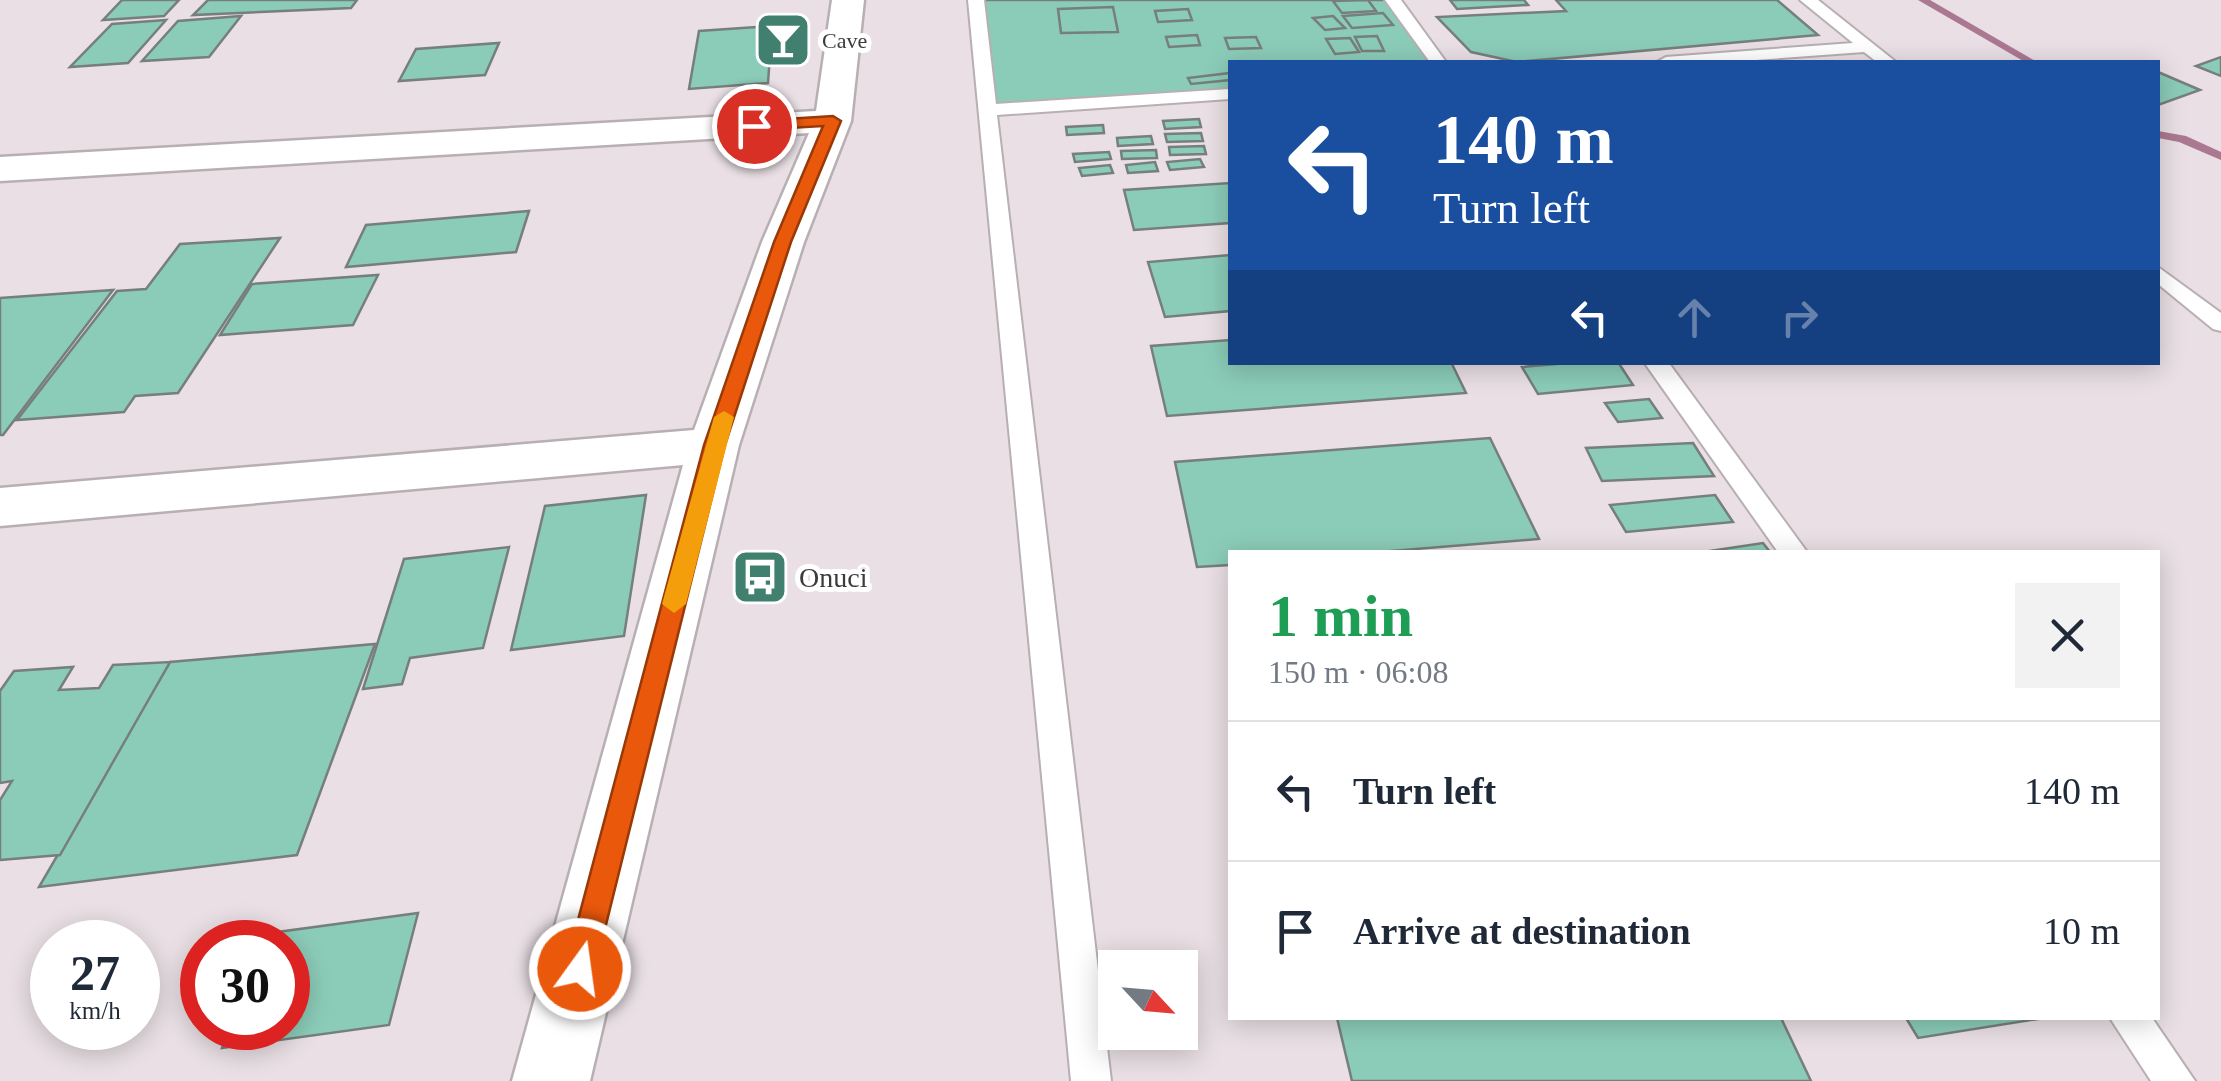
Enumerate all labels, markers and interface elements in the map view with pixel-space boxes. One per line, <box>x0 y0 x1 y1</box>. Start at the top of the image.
bar icon: Cave <box>753 10 813 70</box>
place label: Cave <box>822 28 867 53</box>
pin <box>712 84 797 169</box>
icon: arrive <box>727 99 782 154</box>
icon: left <box>1268 100 1398 230</box>
text: 140 m <box>1433 101 1614 178</box>
text: Turn left <box>1433 183 1590 233</box>
icon: left <box>1562 290 1617 345</box>
icon: ahead <box>1667 290 1722 345</box>
icon: right <box>1772 290 1827 345</box>
bus stop icon: Onuci <box>730 547 790 607</box>
place label: Onuci <box>799 562 868 593</box>
text: 1 min <box>1268 583 1413 649</box>
button: close <box>2015 583 2120 688</box>
text: 150 m · 06:08 <box>1268 654 1448 690</box>
icon: left <box>1268 764 1323 819</box>
text: Turn left <box>1353 770 1496 812</box>
text: 140 m <box>2024 770 2120 812</box>
icon: arrive <box>1268 904 1323 959</box>
text: Arrive at destination <box>1353 910 1691 952</box>
text: 10 m <box>2043 910 2120 952</box>
position arrow <box>528 917 632 1021</box>
speed limit sign: 30 <box>180 920 310 1050</box>
text: 27 <box>70 945 120 1001</box>
north arrow <box>1098 950 1198 1050</box>
map controls <box>1098 950 1198 1050</box>
text: km/h <box>69 997 121 1024</box>

